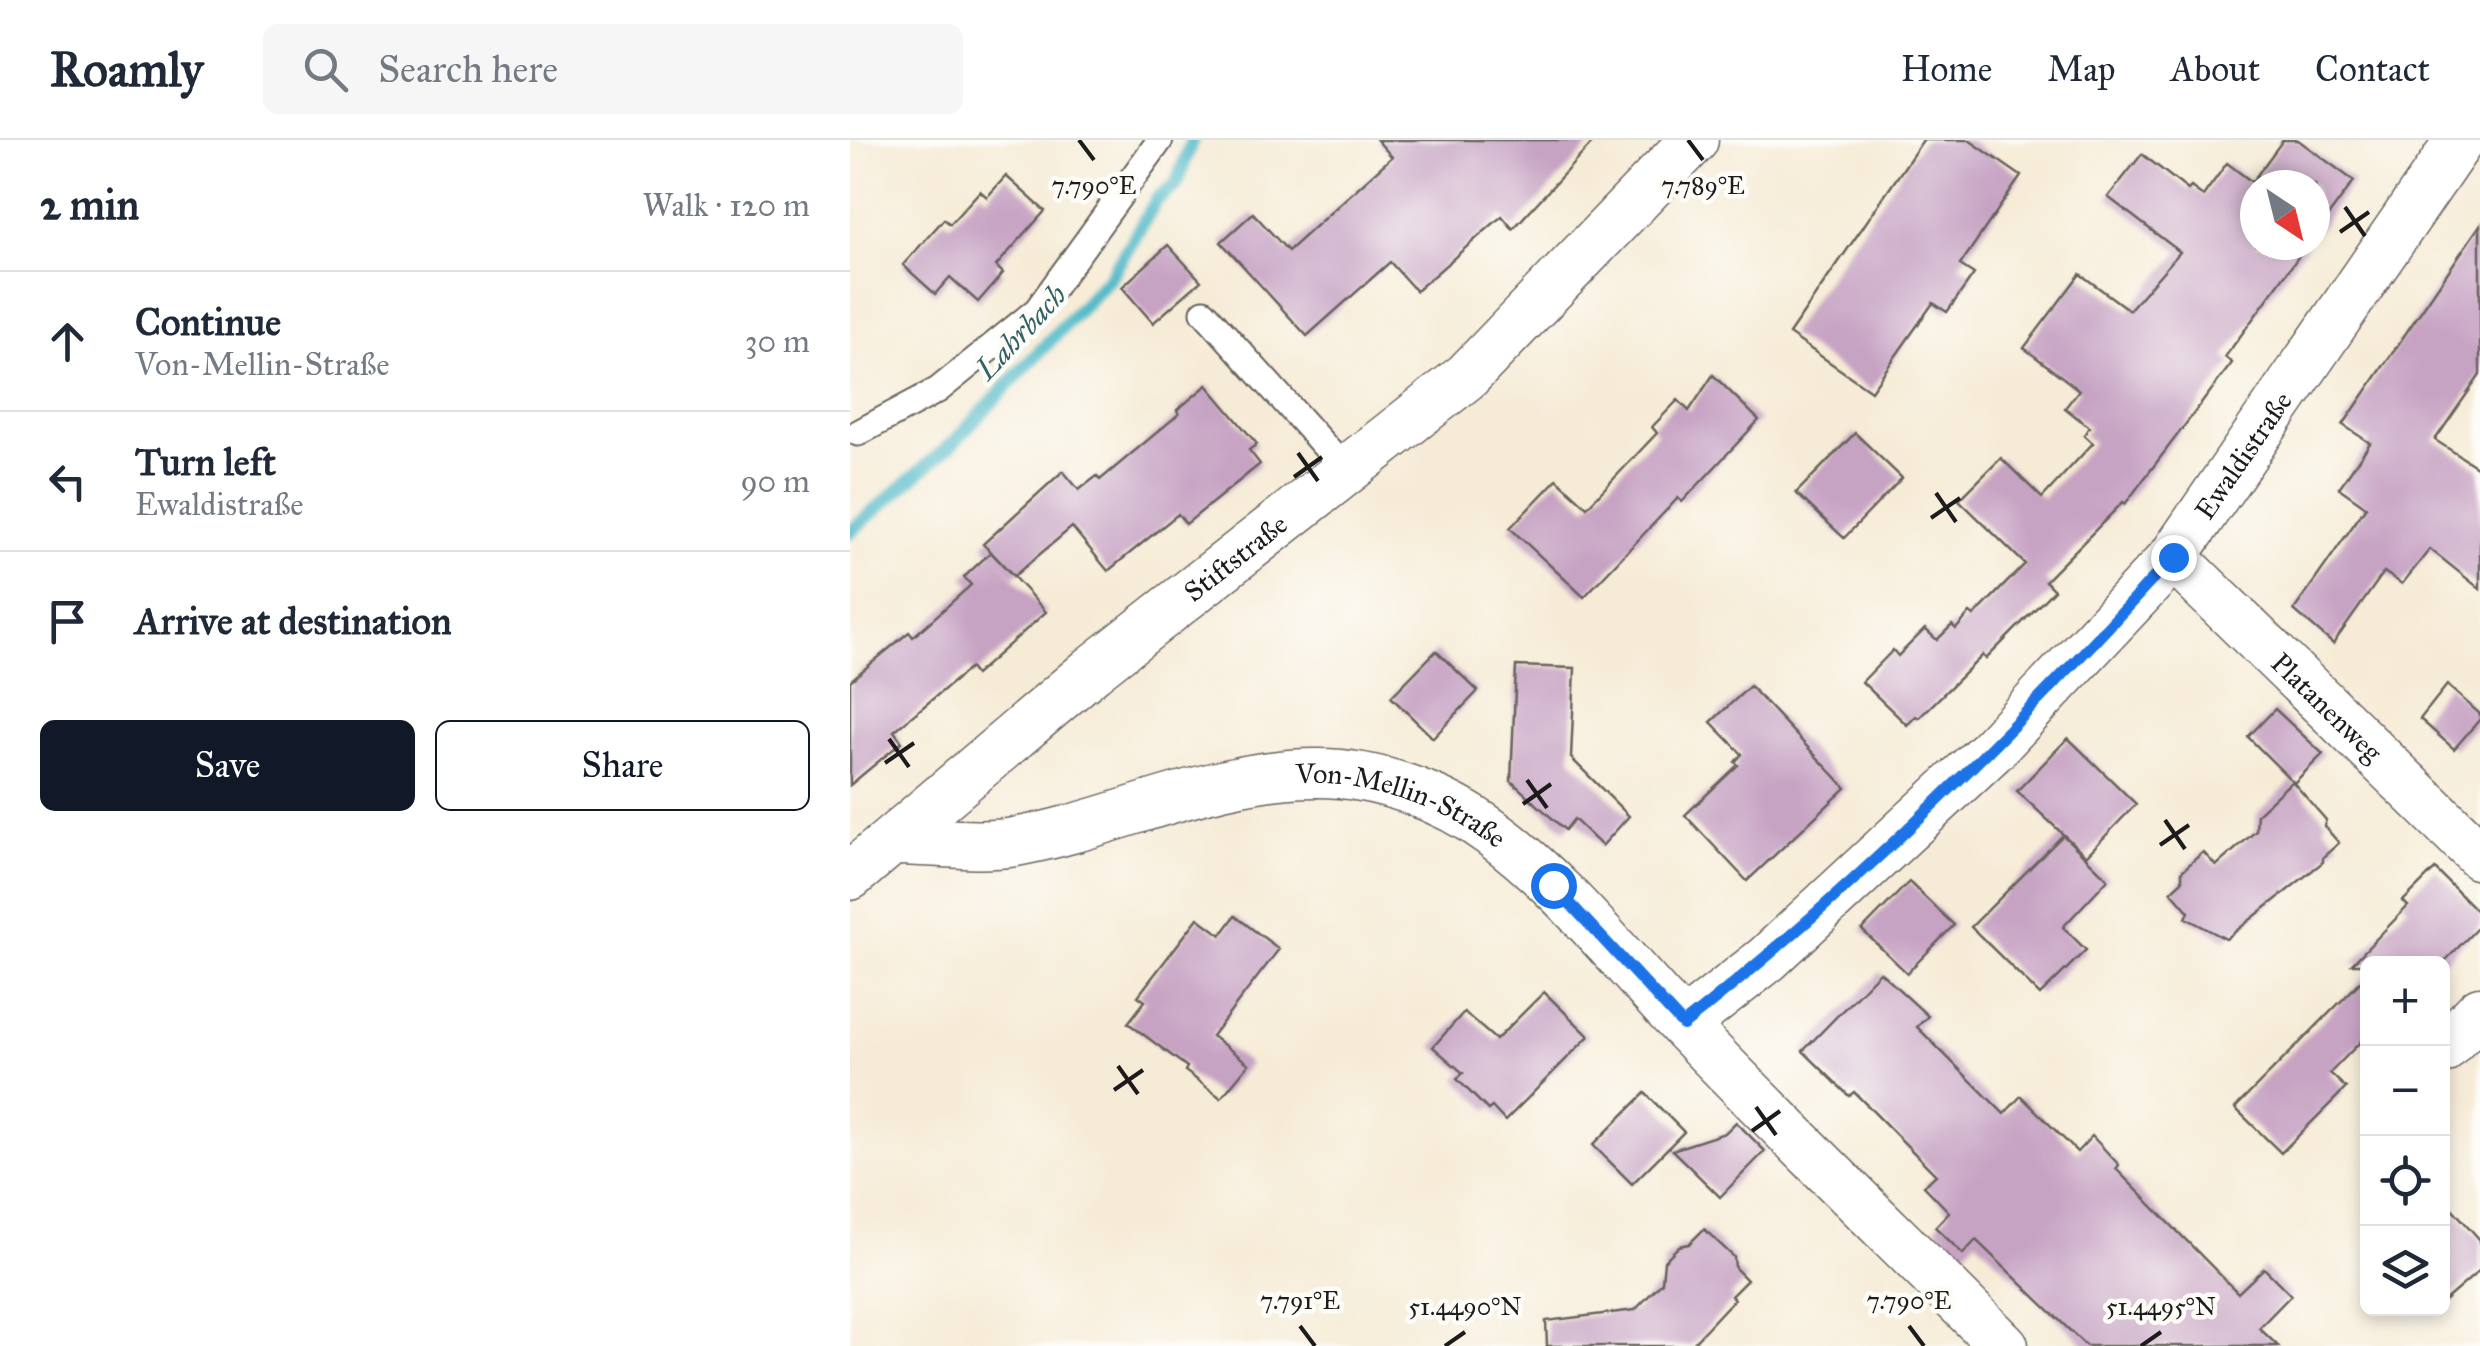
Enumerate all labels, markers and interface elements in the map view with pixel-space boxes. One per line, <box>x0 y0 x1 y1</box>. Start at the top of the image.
search box <box>263 24 963 114</box>
text: Roamly <box>50 40 203 99</box>
icon: search <box>298 42 353 97</box>
text: Search here <box>378 46 558 92</box>
text: Home <box>1901 48 1992 91</box>
text: Map <box>2047 48 2116 91</box>
text: About <box>2171 48 2260 91</box>
text: Contact <box>2315 48 2430 91</box>
text: 7.790°E <box>1052 170 1137 201</box>
text: 7.789°E <box>1661 170 1745 201</box>
north arrow <box>2240 170 2330 260</box>
text: 2 min <box>40 179 139 231</box>
text: Walk · 120 m <box>643 186 810 225</box>
water label: Lahrbach <box>967 277 1074 388</box>
text: Continue <box>135 299 281 345</box>
icon: ahead <box>40 314 95 369</box>
text: 30 m <box>745 322 810 361</box>
text: Von-Mellin-Straße <box>135 345 390 384</box>
street label: Ewaldistraße <box>2187 385 2299 526</box>
text: Turn left <box>135 439 276 485</box>
icon: left <box>40 454 95 509</box>
text: 90 m <box>740 462 810 501</box>
text: Ewaldistraße <box>135 485 304 524</box>
street label: Stiftstraße <box>1177 506 1294 609</box>
route end <box>2151 535 2197 581</box>
icon: arrive <box>40 594 95 649</box>
text: Arrive at destination <box>135 598 452 644</box>
street label: Platanenweg <box>2264 645 2391 770</box>
button: Save <box>40 720 415 811</box>
button: Share <box>435 720 810 811</box>
street label: Von-Mellin-Straße <box>1294 755 1513 855</box>
route start <box>1531 863 1577 909</box>
map controls <box>2360 956 2450 1316</box>
button: + <box>2360 956 2450 1046</box>
button: − <box>2360 1046 2450 1136</box>
button: locate <box>2360 1136 2450 1226</box>
button: layers <box>2360 1226 2450 1316</box>
text: 7.791°E <box>1260 1285 1340 1316</box>
text: 7.790°E <box>1867 1285 1952 1316</box>
text: 51.4490°N <box>1408 1291 1522 1322</box>
text: 51.4495°N <box>2106 1291 2216 1322</box>

